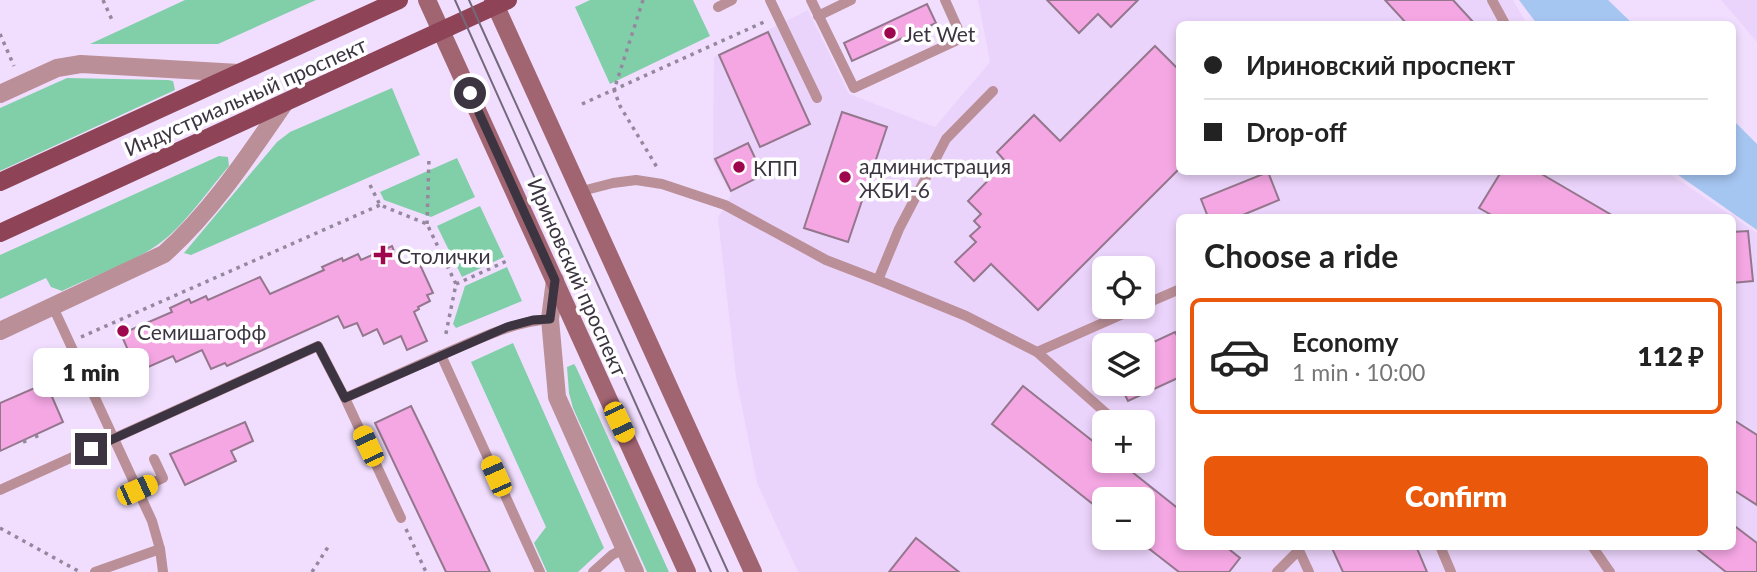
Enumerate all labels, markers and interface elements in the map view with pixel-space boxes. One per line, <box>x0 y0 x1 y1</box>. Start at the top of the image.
place label: Jet Wet <box>904 21 976 46</box>
marker: Jet Wet <box>882 25 898 41</box>
street label: Индустриальный проспект <box>120 31 370 161</box>
text: Ириновский проспект <box>1246 49 1515 81</box>
route start <box>454 77 486 109</box>
text: Drop-off <box>1246 116 1347 148</box>
place label: администрация ЖБИ-6 <box>859 153 1011 202</box>
place label: КПП <box>753 155 798 180</box>
marker: КПП <box>731 159 747 175</box>
marker: администрация ЖБИ-6 <box>837 169 853 185</box>
street label: Ириновский проспект <box>523 174 633 380</box>
text: Choose a ride <box>1204 236 1398 275</box>
place label: Столички <box>397 243 491 268</box>
marker: Столички <box>375 247 391 263</box>
map controls <box>1092 256 1155 550</box>
button: locate <box>1092 256 1155 319</box>
place label: Семишагофф <box>137 319 266 344</box>
marker: Семишагофф <box>115 323 131 339</box>
icon: car <box>1208 325 1271 388</box>
text: Economy <box>1292 326 1398 358</box>
button: layers <box>1092 333 1155 396</box>
text: 112 ₽ <box>1638 340 1704 372</box>
callout: 1 min <box>33 348 149 396</box>
text: 1 min <box>62 358 120 386</box>
text: 1 min · 10:00 <box>1292 358 1425 386</box>
car <box>601 399 638 445</box>
button: + <box>1092 410 1155 473</box>
car <box>350 423 387 469</box>
route end <box>75 433 107 465</box>
car <box>478 453 515 499</box>
button: Confirm <box>1204 456 1708 536</box>
car <box>114 472 161 508</box>
button: − <box>1092 487 1155 550</box>

